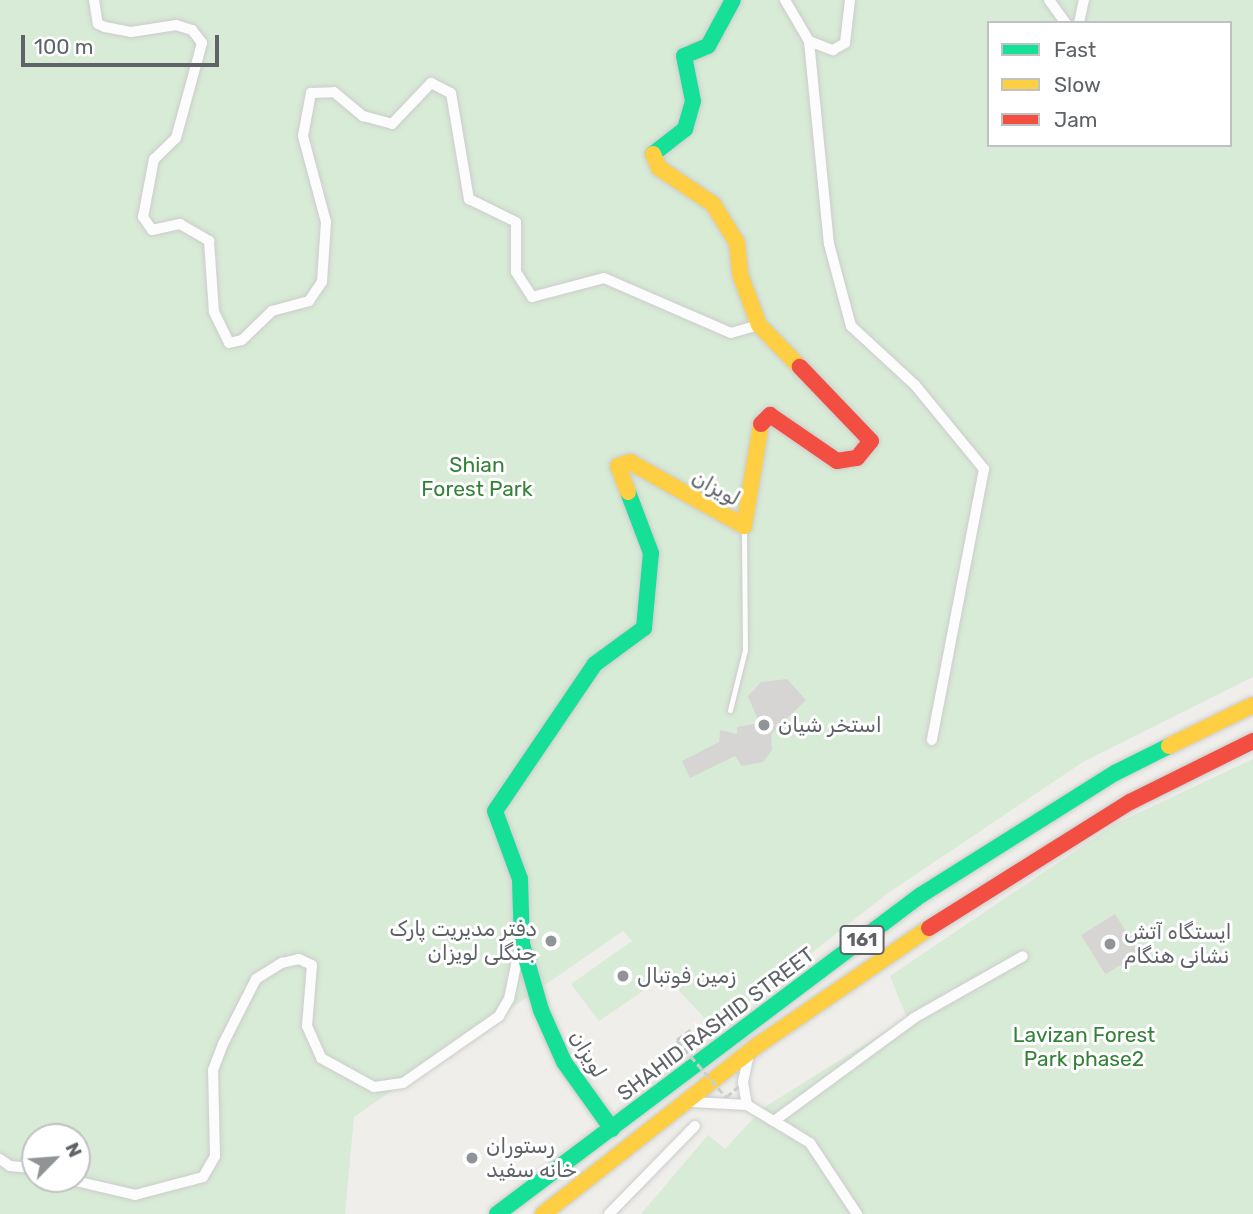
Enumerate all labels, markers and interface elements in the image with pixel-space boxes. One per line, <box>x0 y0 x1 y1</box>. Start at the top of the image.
scale bar <box>24 21 222 65</box>
legend <box>987 21 1232 147</box>
text: 100 m <box>34 34 93 59</box>
text: Fast <box>1054 37 1096 62</box>
text: Slow <box>1054 72 1101 97</box>
text: Jam <box>1054 107 1098 132</box>
park label: Shian Forest Park <box>421 452 533 502</box>
street label: لویزان <box>688 465 744 511</box>
place label: استخر شیان <box>778 712 882 738</box>
marker: استخر شیان <box>756 717 772 733</box>
place label: دفتر مدیریت پارک جنگلی لویزان <box>389 916 537 966</box>
place label: ایستگاه آتش نشانی هنگام <box>1124 919 1232 969</box>
road number: 161 <box>839 924 885 956</box>
marker: دفتر مدیریت پارک جنگلی لویزان <box>543 933 559 949</box>
marker: ایستگاه آتش نشانی هنگام <box>1102 936 1118 952</box>
street label: SHAHID RASHID STREET <box>613 942 819 1106</box>
place label: زمین فوتبال <box>637 963 736 989</box>
marker: زمین فوتبال <box>615 968 631 984</box>
park label: Lavizan Forest Park phase2 <box>1013 1022 1155 1072</box>
street label: لویزان <box>564 1026 612 1082</box>
north arrow <box>21 1123 91 1193</box>
place label: رستوران خانه سفید <box>486 1133 577 1183</box>
text: N <box>60 1139 87 1161</box>
marker: رستوران خانه سفید <box>464 1150 480 1166</box>

